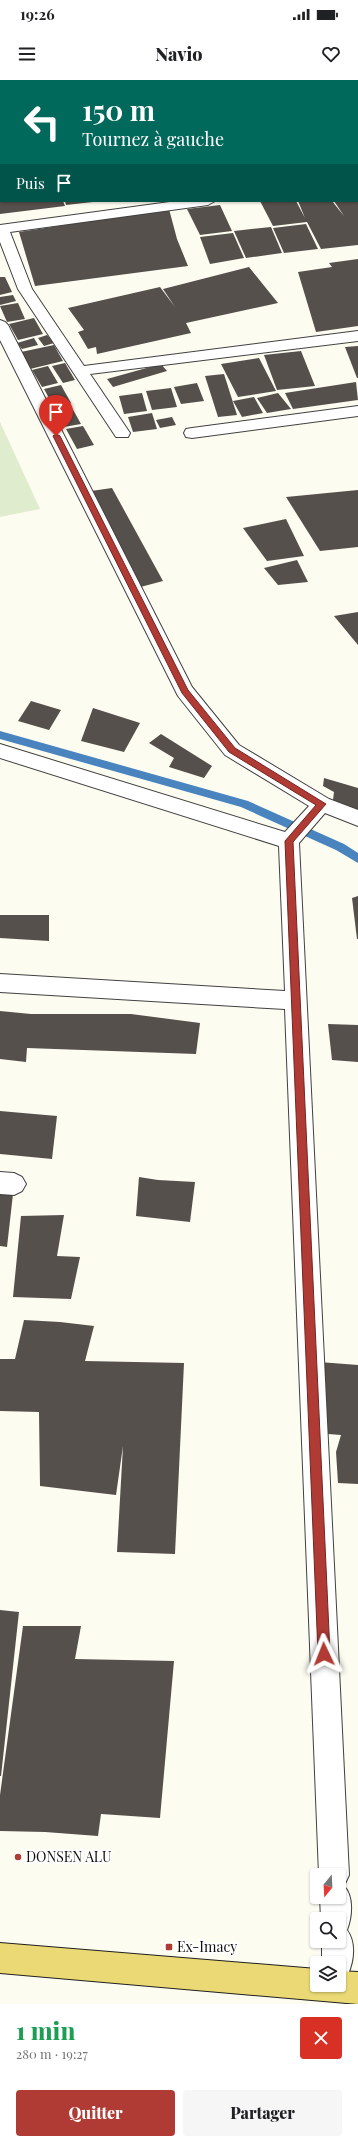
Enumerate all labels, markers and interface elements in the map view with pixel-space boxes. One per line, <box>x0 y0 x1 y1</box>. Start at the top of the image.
text: 19:26 <box>20 4 55 24</box>
text: Navio <box>155 42 203 66</box>
icon: menu <box>16 43 38 65</box>
icon: heart <box>320 43 342 65</box>
text: 150 m <box>82 91 155 128</box>
icon: left <box>16 96 68 148</box>
text: Tournez à gauche <box>82 127 224 151</box>
icon: arrive <box>53 172 75 194</box>
text: Puis <box>16 173 45 193</box>
pin <box>39 395 73 436</box>
icon: arrive <box>45 401 67 423</box>
position arrow <box>303 1633 345 1675</box>
place label: DONSEN ALU <box>26 1847 112 1866</box>
marker: DONSEN ALU <box>13 1852 23 1862</box>
north arrow <box>310 1868 346 1904</box>
map controls <box>310 1868 346 1992</box>
button: search <box>310 1912 346 1948</box>
place label: Ex-Imacy <box>177 1937 237 1956</box>
marker: Ex-Imacy <box>164 1942 174 1952</box>
button: layers <box>310 1956 346 1992</box>
text: 1 min <box>16 2014 75 2046</box>
button: close <box>300 2017 342 2059</box>
text: 280 m · 19:27 <box>16 2045 88 2062</box>
button: Quitter <box>16 2090 175 2136</box>
button: Partager <box>183 2090 342 2136</box>

